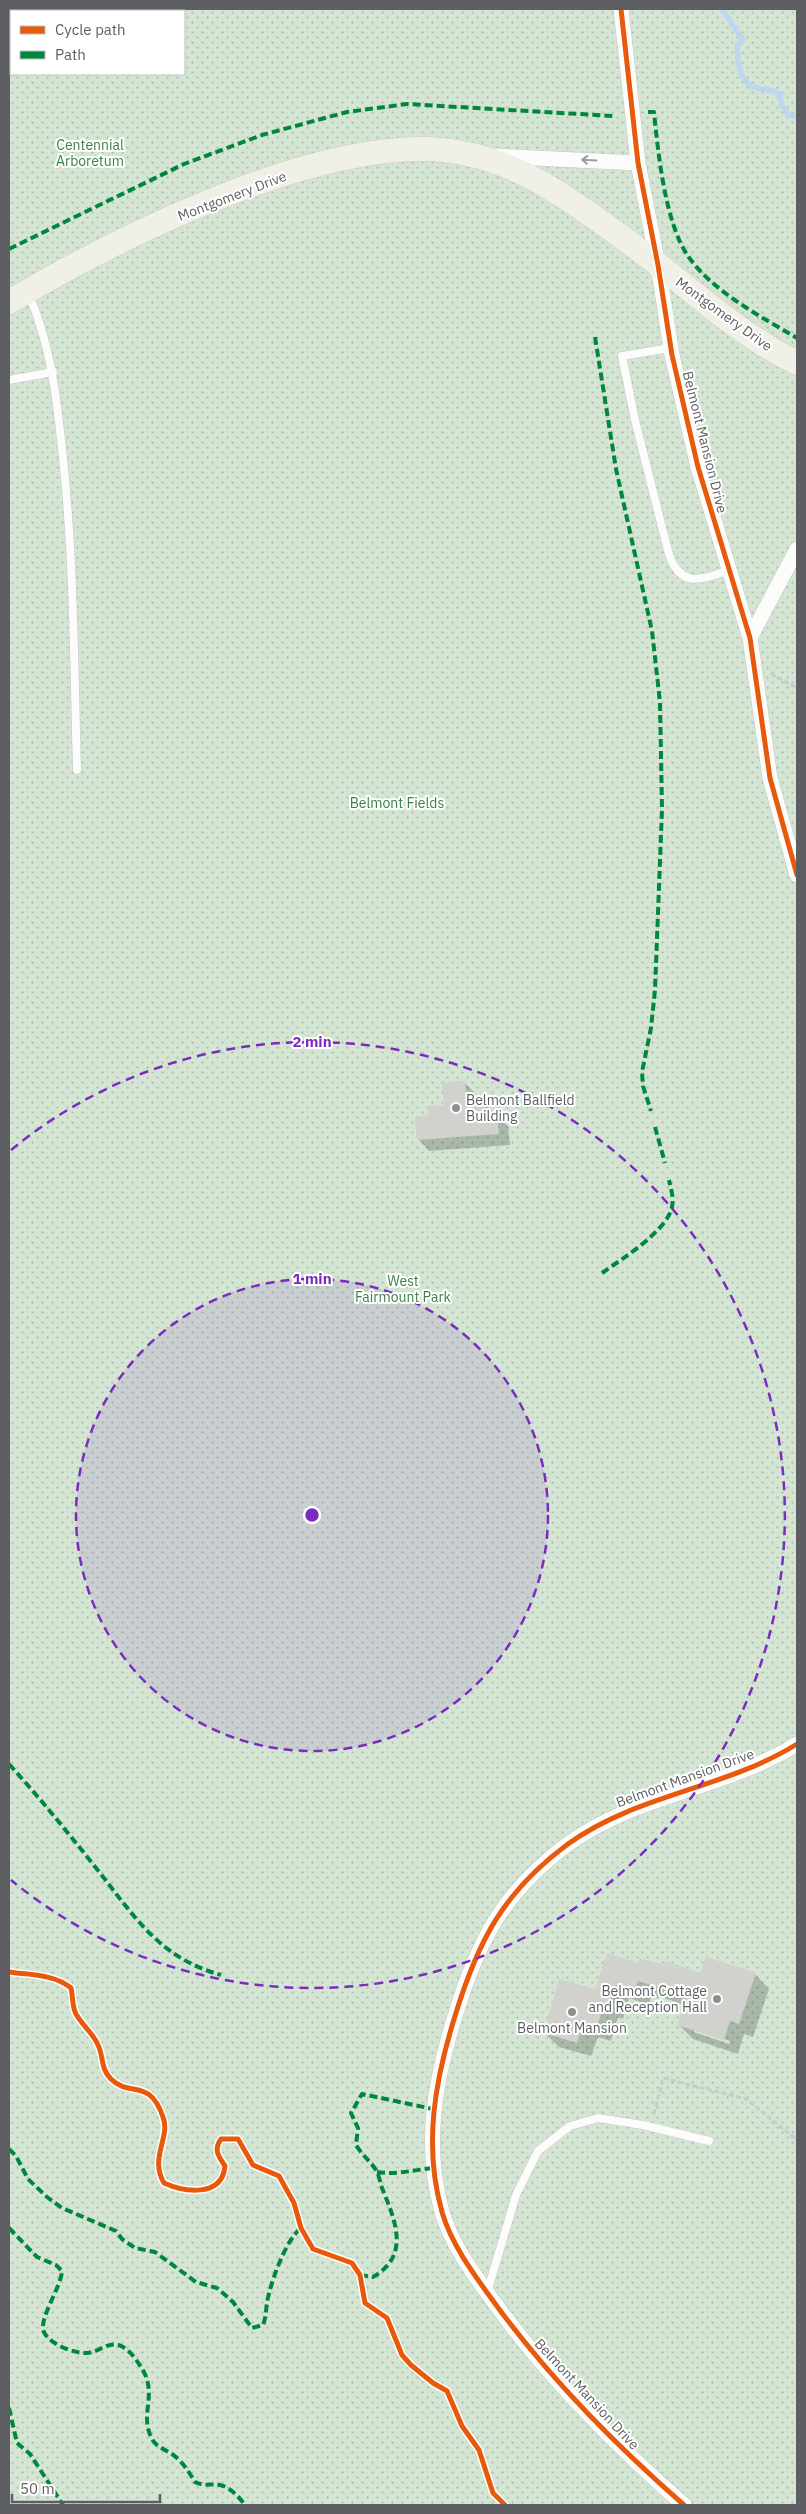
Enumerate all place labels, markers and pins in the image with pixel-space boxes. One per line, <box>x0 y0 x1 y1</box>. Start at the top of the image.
place label: Belmont Ballfield Building <box>466 1091 575 1125</box>
marker: Belmont Ballfield Building <box>450 1102 462 1114</box>
centre of rings <box>303 1506 321 1524</box>
place label: Belmont Cottage and Reception Hall <box>589 1982 707 2016</box>
marker: Belmont Cottage and Reception Hall <box>711 1993 723 2005</box>
marker: Belmont Mansion <box>566 2006 578 2018</box>
place label: Belmont Mansion <box>517 2019 627 2037</box>

